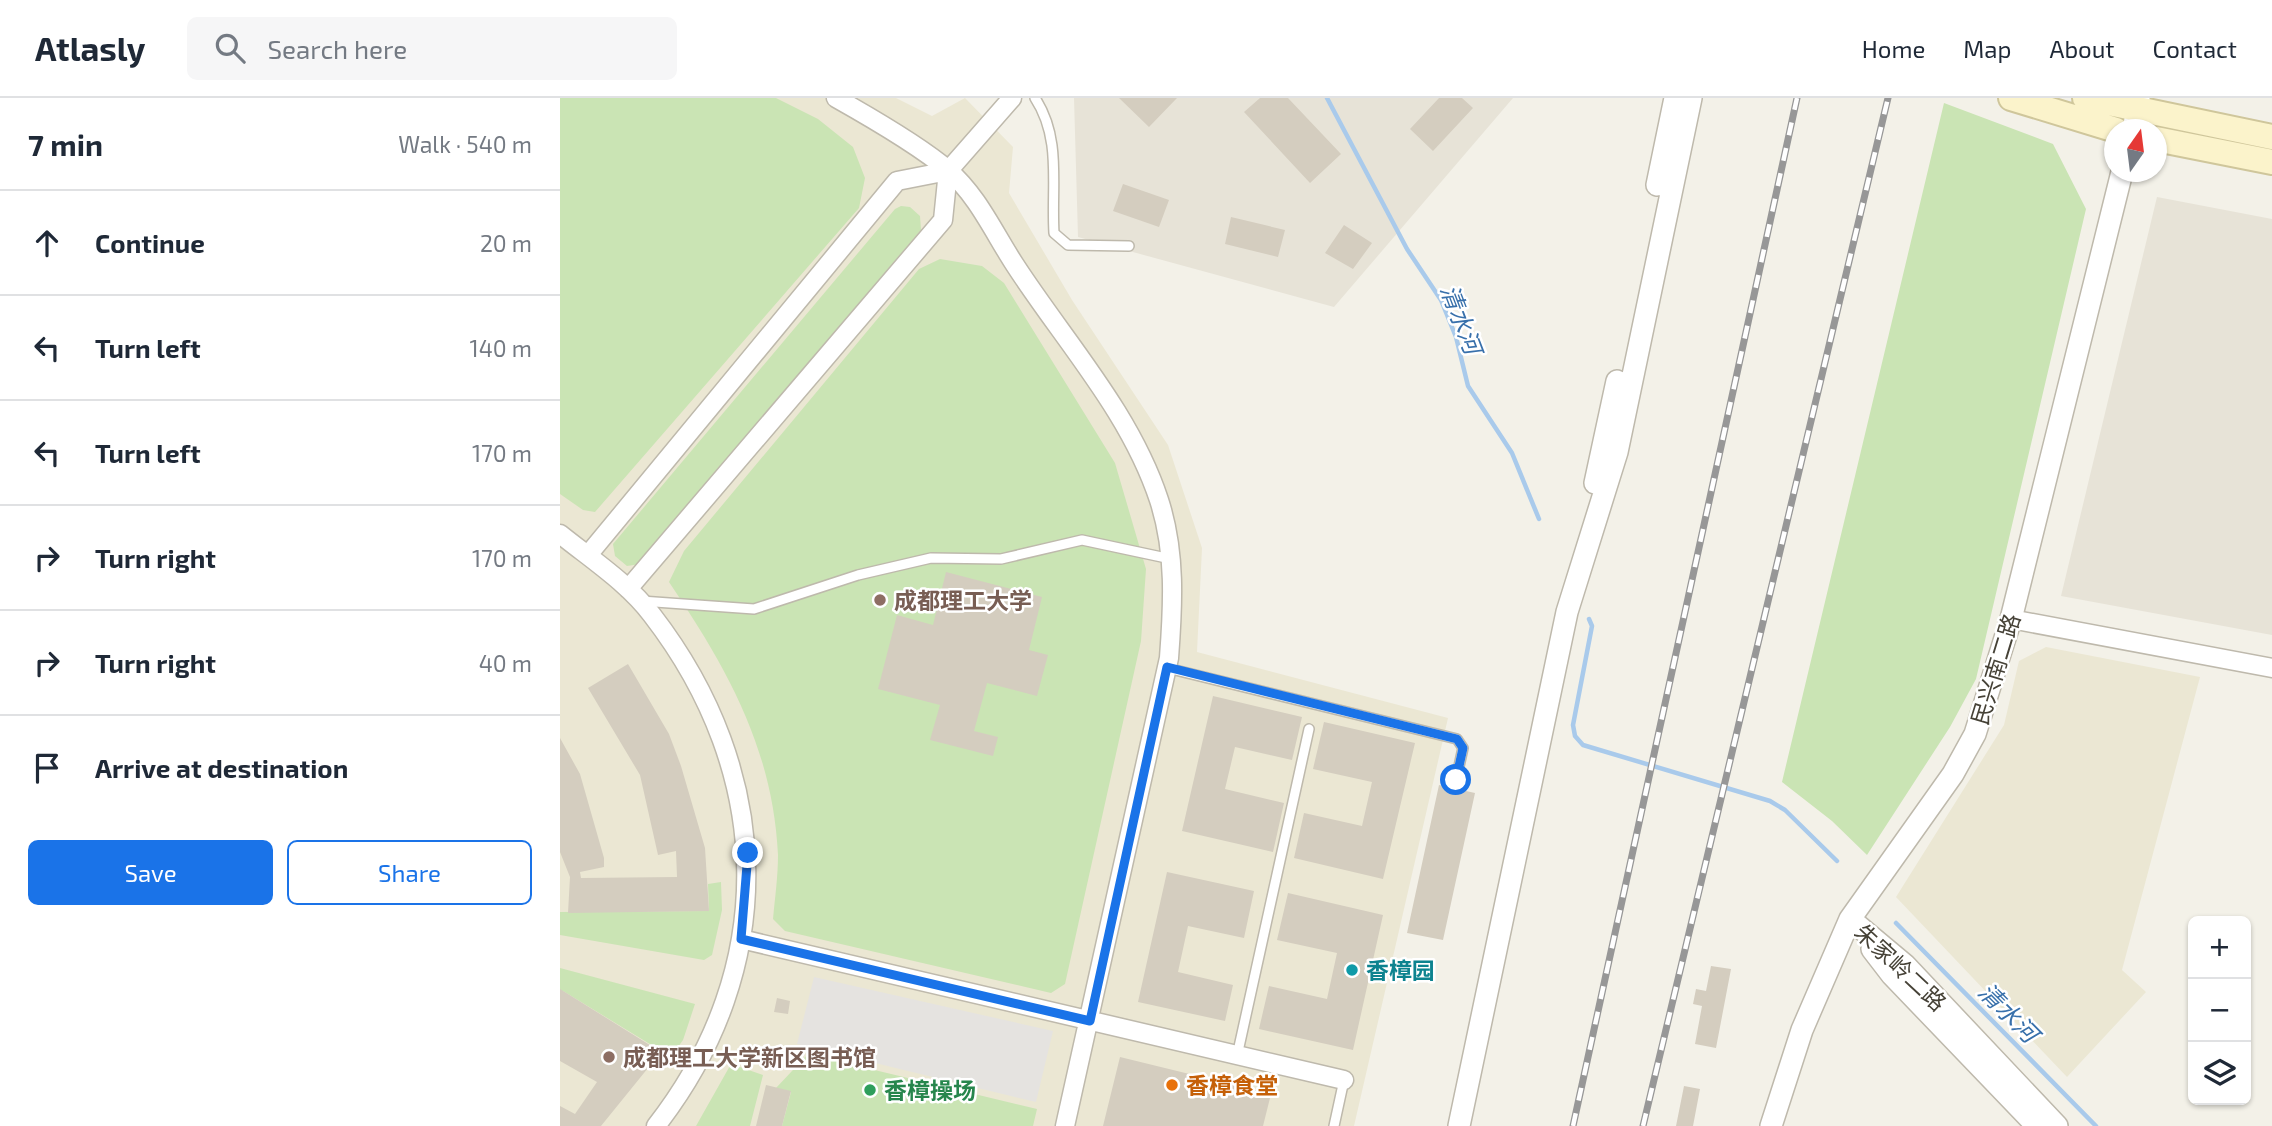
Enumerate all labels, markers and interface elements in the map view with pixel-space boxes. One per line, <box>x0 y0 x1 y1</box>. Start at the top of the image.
search box <box>187 17 677 80</box>
text: Atlasly <box>35 28 145 68</box>
icon: search <box>211 29 249 67</box>
text: Search here <box>267 33 407 64</box>
text: Home <box>1862 34 1925 63</box>
text: Map <box>1963 34 2011 63</box>
text: About <box>2049 34 2115 63</box>
text: Contact <box>2153 34 2237 63</box>
north arrow <box>2104 119 2167 182</box>
text: 7 min <box>28 126 103 162</box>
text: Walk · 540 m <box>398 130 532 158</box>
icon: ahead <box>28 224 66 262</box>
text: Continue <box>95 227 205 258</box>
text: 20 m <box>480 229 532 257</box>
water label: 清水河 <box>1436 280 1490 362</box>
icon: left <box>28 329 66 367</box>
text: Turn left <box>95 332 201 363</box>
text: 140 m <box>470 334 532 362</box>
icon: left <box>28 434 66 472</box>
text: Turn left <box>95 437 201 468</box>
text: 170 m <box>472 439 532 467</box>
icon: right <box>28 539 66 577</box>
text: Turn right <box>95 542 216 573</box>
text: 170 m <box>472 544 532 572</box>
place label: 成都理工大学 <box>894 586 1032 614</box>
marker: 成都理工大学 <box>872 592 888 608</box>
street label: 民兴南二路 <box>1965 610 2025 728</box>
icon: right <box>28 644 66 682</box>
text: Turn right <box>95 647 216 678</box>
text: 40 m <box>479 649 532 677</box>
icon: arrive <box>28 749 66 787</box>
text: Arrive at destination <box>95 752 348 783</box>
route start <box>1440 764 1471 795</box>
route end <box>732 837 763 868</box>
button: Save <box>28 840 273 905</box>
button: Share <box>287 840 532 905</box>
map controls <box>2188 916 2251 1105</box>
button: + <box>2188 916 2251 979</box>
street label: 朱家岭二路 <box>1849 918 1953 1016</box>
place label: 香樟园 <box>1366 956 1435 984</box>
marker: 香樟园 <box>1344 962 1360 978</box>
water label: 清水河 <box>1973 976 2048 1051</box>
button: − <box>2188 979 2251 1042</box>
button: layers <box>2188 1042 2251 1105</box>
place label: 成都理工大学新区图书馆 <box>623 1043 876 1071</box>
marker: 成都理工大学新区图书馆 <box>601 1049 617 1065</box>
place label: 香樟食堂 <box>1186 1071 1278 1099</box>
place label: 香樟操场 <box>884 1076 976 1104</box>
marker: 香樟食堂 <box>1164 1077 1180 1093</box>
marker: 香樟操场 <box>862 1082 878 1098</box>

